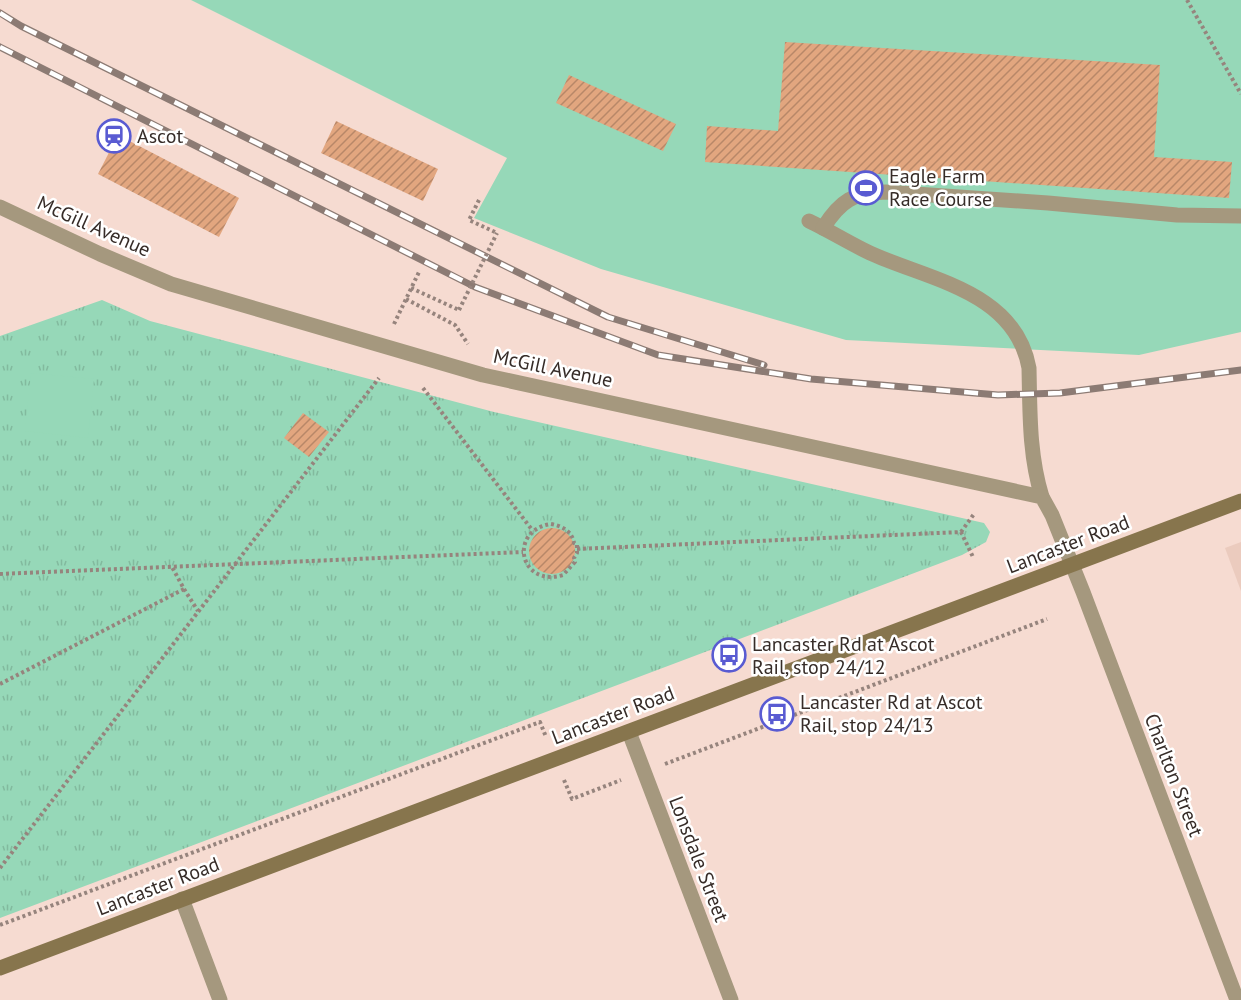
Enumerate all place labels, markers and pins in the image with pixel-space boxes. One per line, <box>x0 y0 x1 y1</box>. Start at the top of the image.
station icon: Ascot <box>96 118 132 154</box>
place label: Ascot <box>137 123 183 149</box>
place label: Eagle Farm Race Course <box>889 163 992 212</box>
sports icon: Eagle Farm Race Course <box>848 170 884 206</box>
place label: Lancaster Rd at Ascot Rail, stop 24/12 <box>752 631 935 680</box>
bus stop icon: Lancaster Rd at Ascot Rail, stop 24/12 <box>711 637 747 673</box>
place label: Lancaster Rd at Ascot Rail, stop 24/13 <box>800 689 983 738</box>
bus stop icon: Lancaster Rd at Ascot Rail, stop 24/13 <box>759 696 795 732</box>

